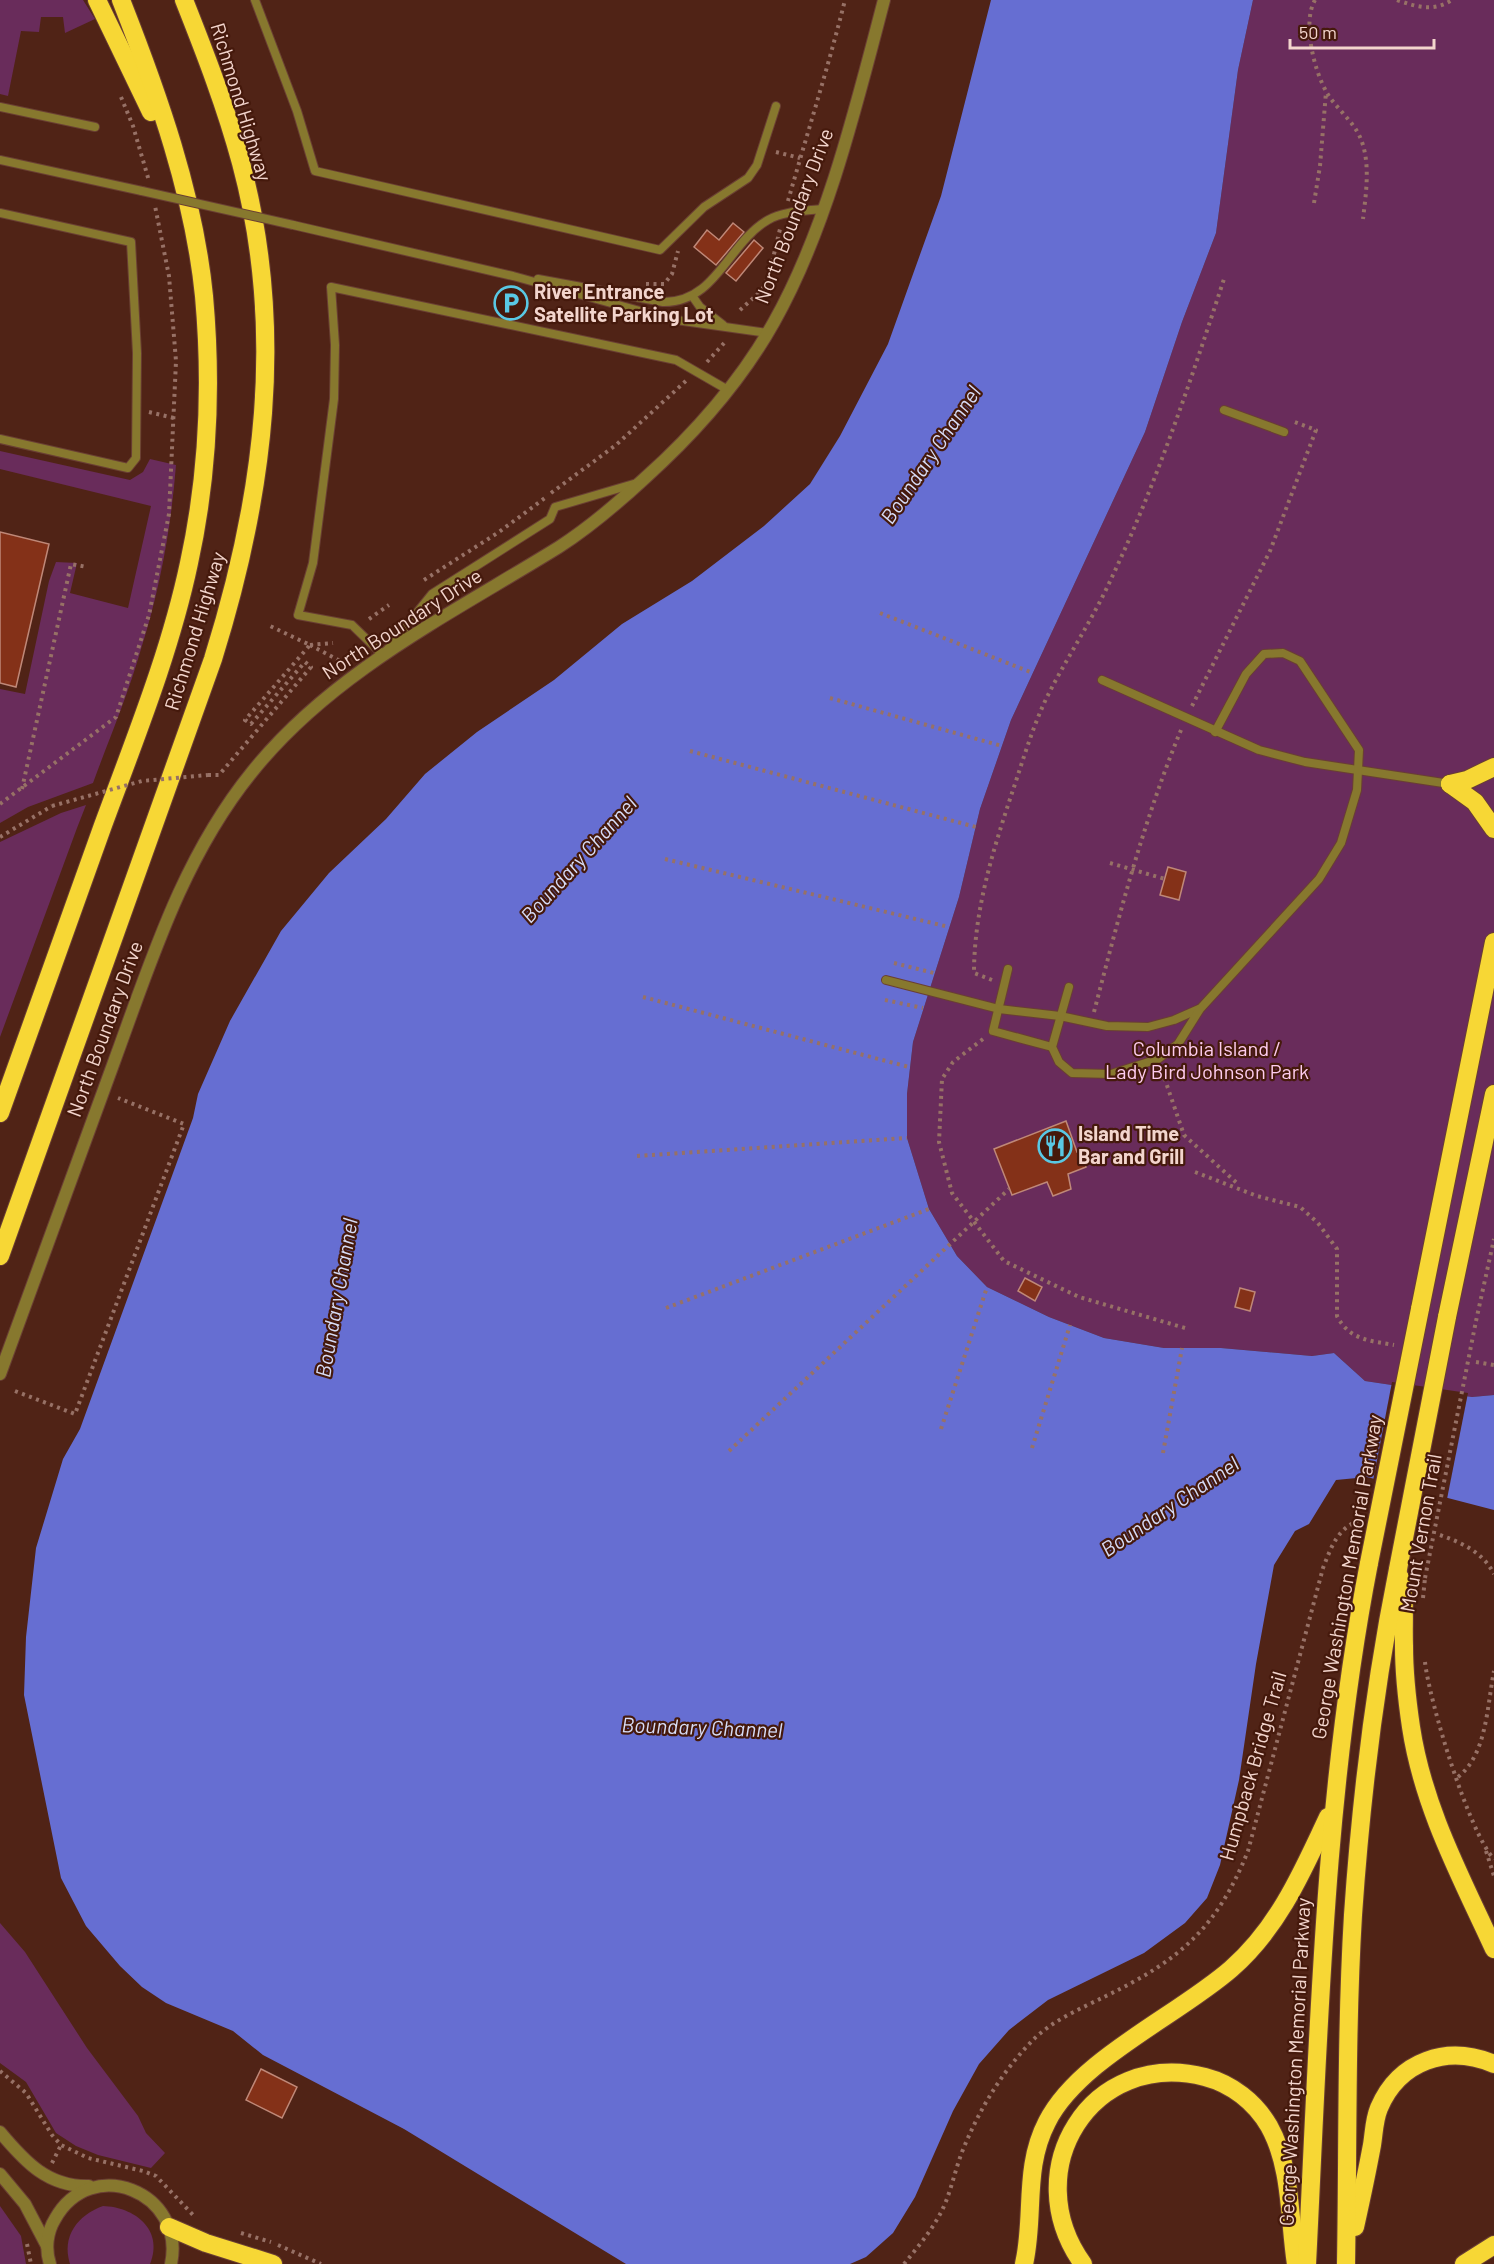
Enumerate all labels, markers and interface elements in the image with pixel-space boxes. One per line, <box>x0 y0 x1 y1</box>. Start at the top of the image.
scale bar <box>1290 12 1434 50</box>
street label: Richmond Highway <box>206 20 277 184</box>
text: 50 m <box>1299 21 1337 43</box>
street label: North Boundary Drive <box>749 125 838 307</box>
place label: River Entrance Satellite Parking Lot <box>534 279 713 326</box>
parking icon: River Entrance Satellite Parking Lot <box>493 285 529 321</box>
water label: Boundary Channel <box>874 380 985 528</box>
street label: Richmond Highway <box>159 549 230 713</box>
street label: North Boundary Drive <box>317 563 486 684</box>
water label: Boundary Channel <box>515 791 641 927</box>
street label: North Boundary Drive <box>61 937 147 1120</box>
park label: Columbia Island / Lady Bird Johnson Park <box>1105 1036 1309 1083</box>
place label: Island Time Bar and Grill <box>1078 1121 1184 1168</box>
restaurant icon: Island Time Bar and Grill <box>1037 1128 1073 1164</box>
water label: Boundary Channel <box>309 1216 362 1379</box>
street label: George Washington Memorial Parkway <box>1306 1413 1386 1741</box>
water label: Boundary Channel <box>1095 1450 1243 1561</box>
street label: Mount Vernon Trail <box>1394 1452 1446 1614</box>
street label: Humpback Bridge Trail <box>1214 1668 1291 1863</box>
water label: Boundary Channel <box>621 1711 783 1742</box>
street label: George Washington Memorial Parkway <box>1273 1897 1315 2227</box>

